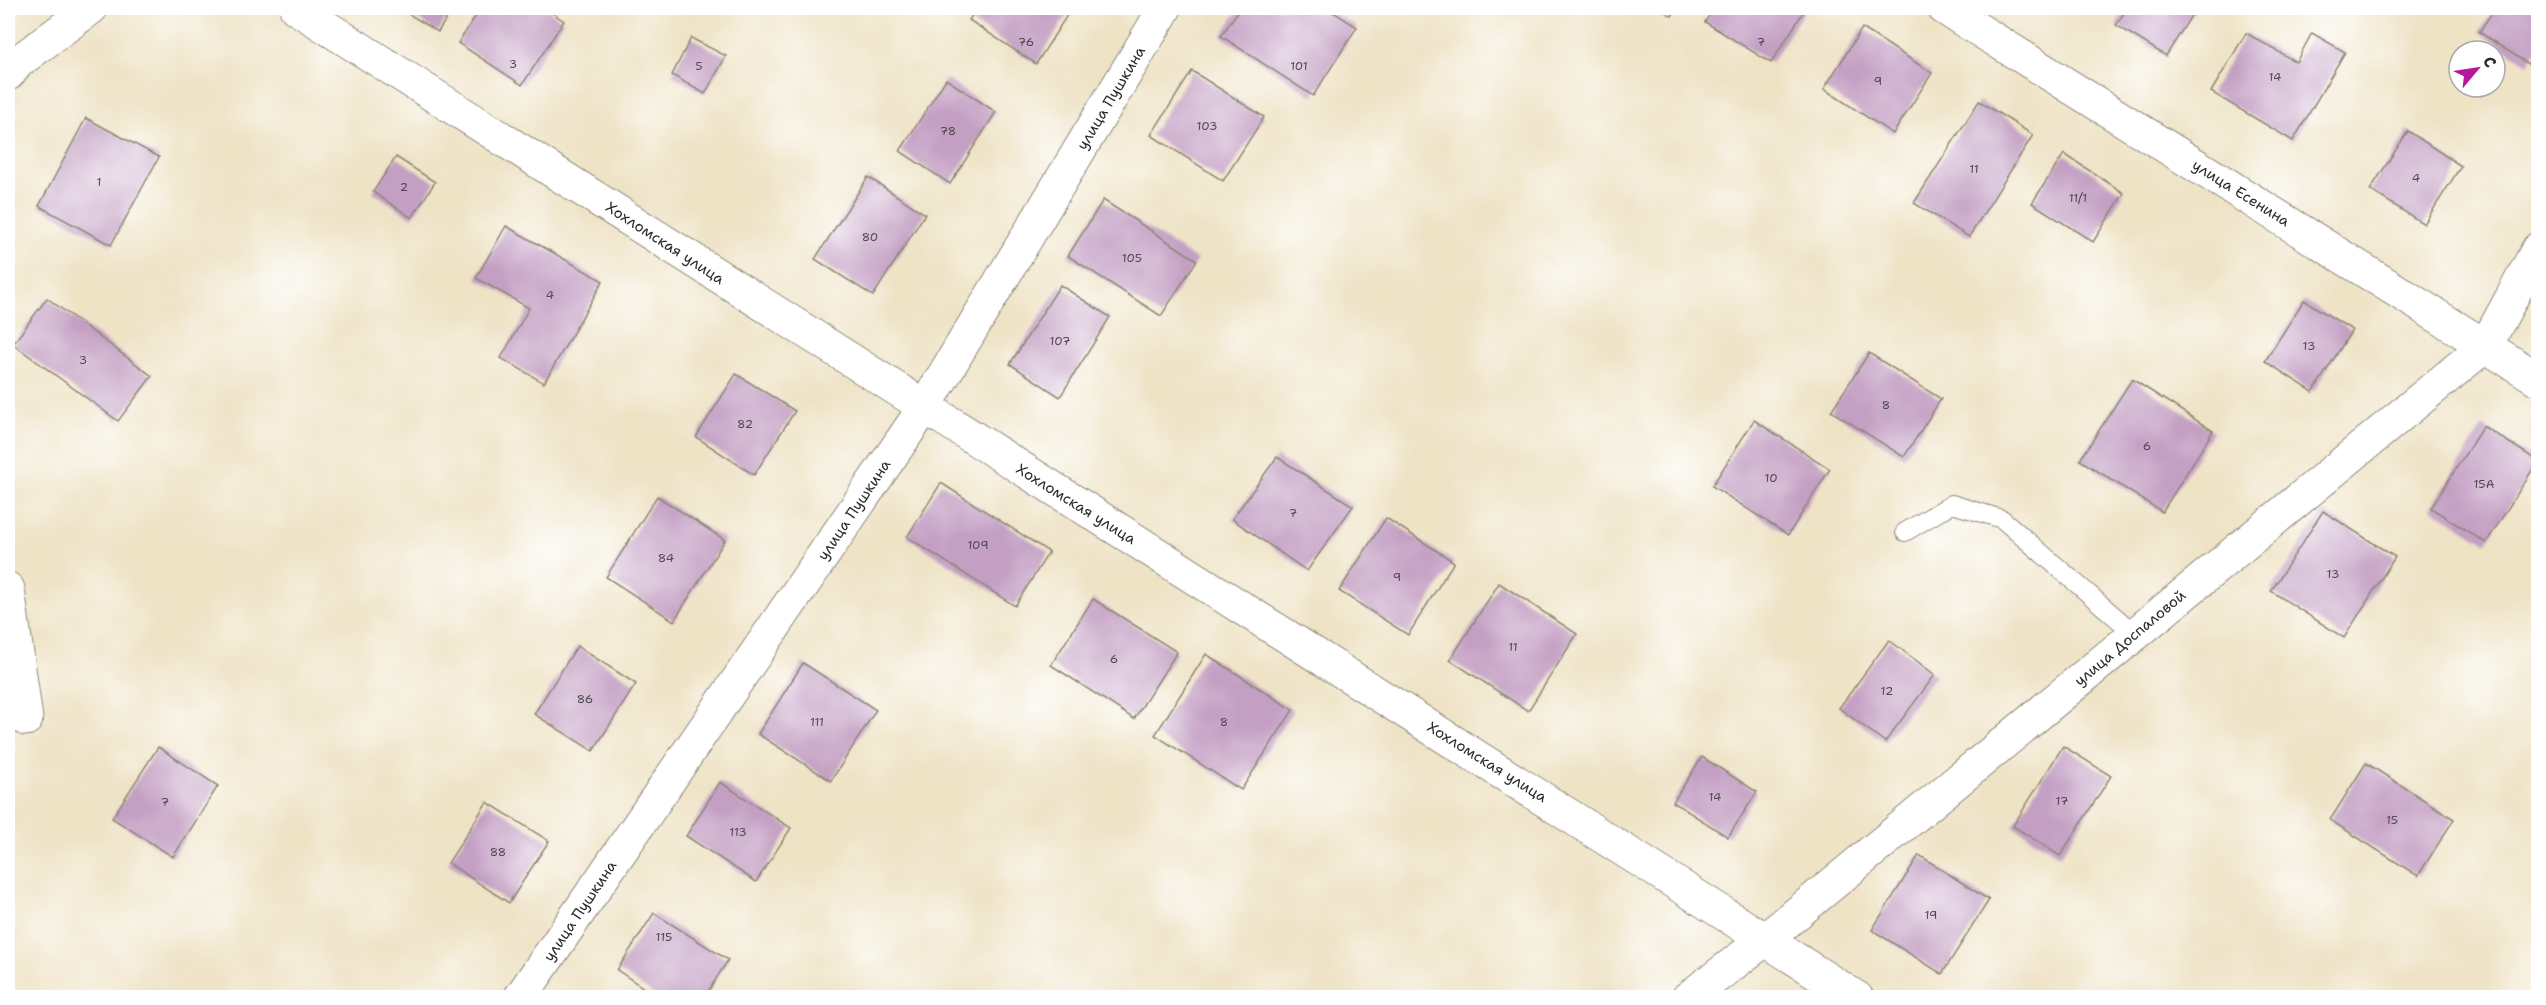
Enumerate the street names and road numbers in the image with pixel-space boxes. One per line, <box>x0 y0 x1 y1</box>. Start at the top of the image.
street label: улица Пушкина <box>1072 42 1150 154</box>
street label: улица Есенина <box>2188 155 2294 231</box>
street label: Хохломская улица <box>602 197 729 289</box>
street label: улица Пушкина <box>813 455 896 564</box>
street label: Хохломская улица <box>1012 459 1140 549</box>
street label: улица Доспаловой <box>2070 585 2190 691</box>
street label: Хохломская улица <box>1423 717 1551 807</box>
street label: улица Пушкина <box>539 856 622 965</box>

